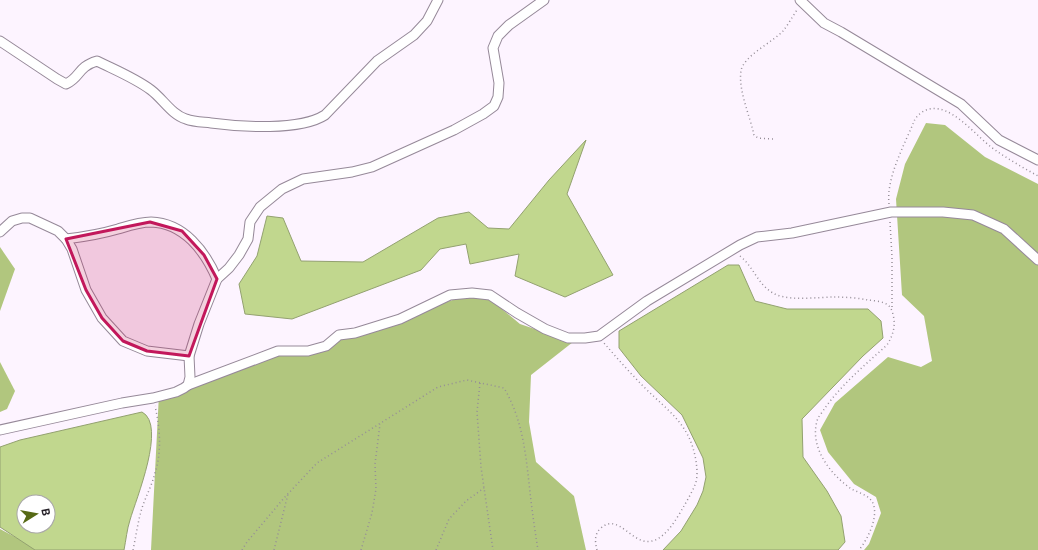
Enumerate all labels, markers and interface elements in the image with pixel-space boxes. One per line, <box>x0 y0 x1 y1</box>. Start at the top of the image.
north arrow <box>16 494 56 534</box>
text: B <box>38 507 53 517</box>

